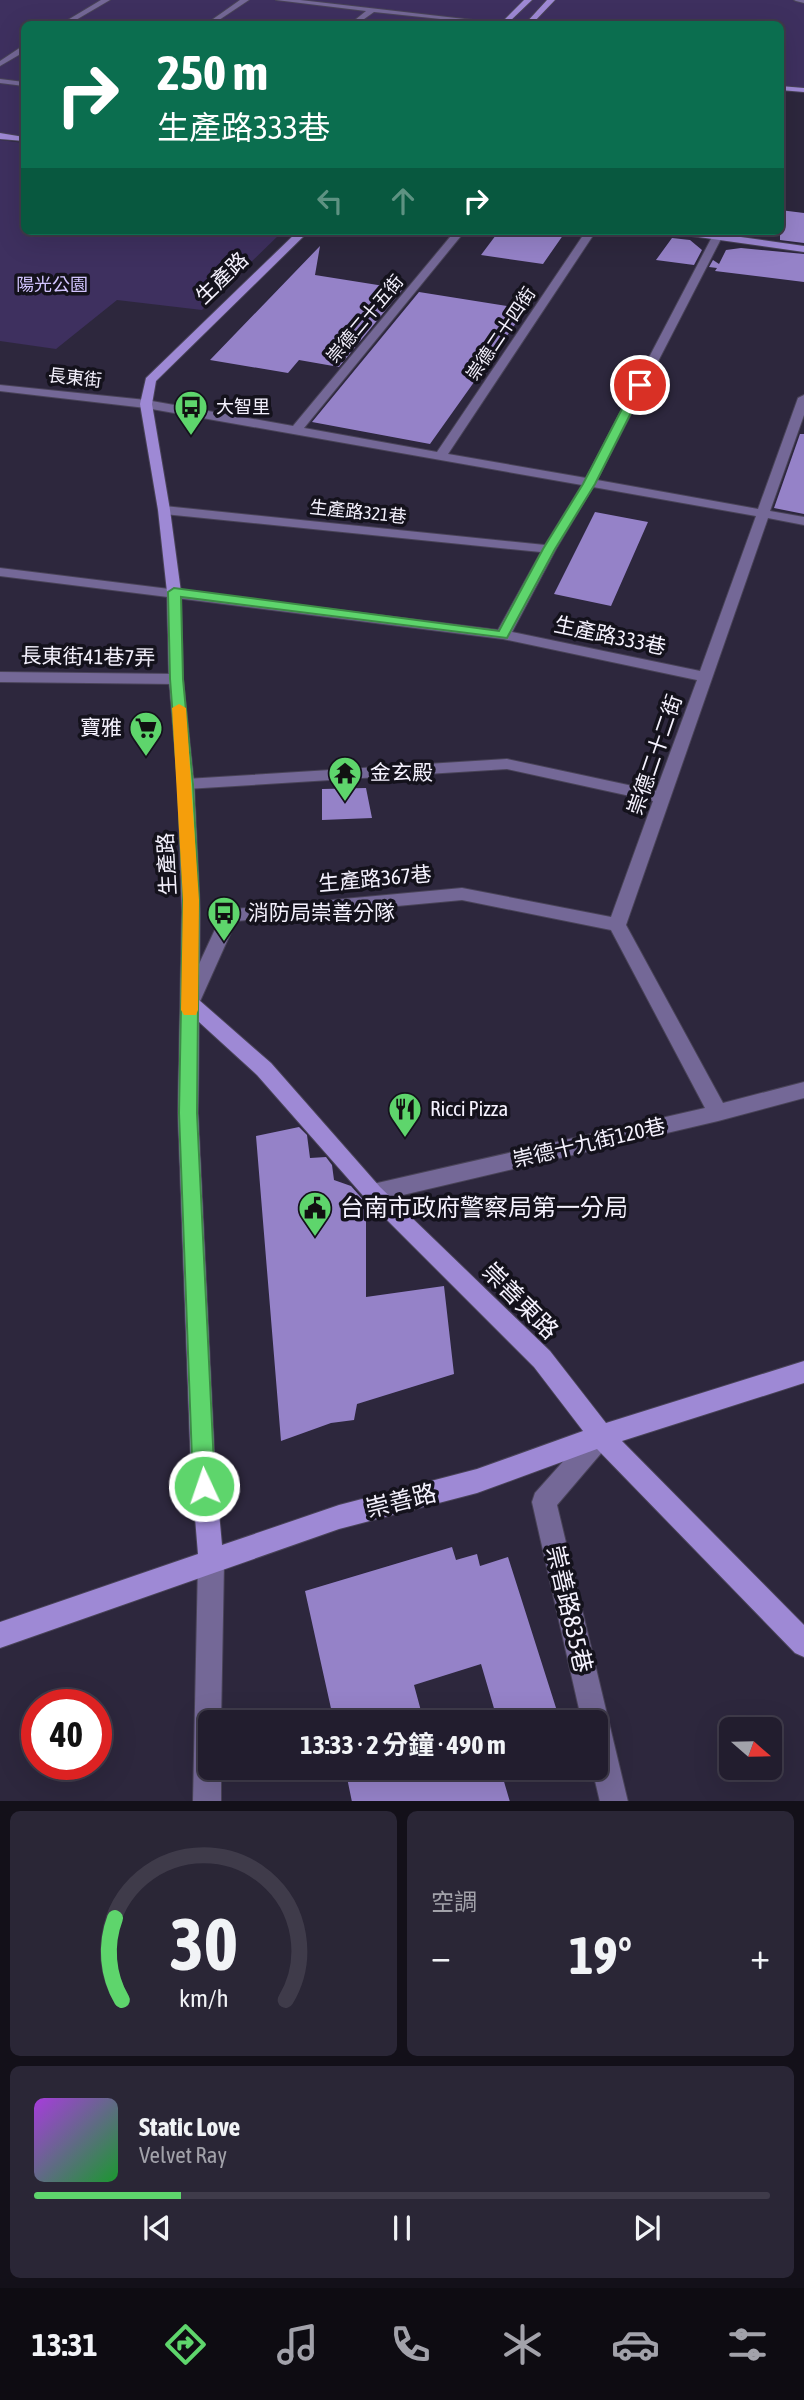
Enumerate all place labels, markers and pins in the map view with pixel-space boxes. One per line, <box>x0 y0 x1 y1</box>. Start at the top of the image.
pin <box>610 355 670 415</box>
bus stop icon: 大智里 <box>172 388 210 437</box>
place label: 大智里 <box>216 396 270 417</box>
supermarket icon: 寶雅 <box>127 709 165 758</box>
place label: 寶雅 <box>80 715 122 739</box>
temple icon: 金玄殿 <box>326 754 364 803</box>
place label: 金玄殿 <box>370 760 433 784</box>
bus stop icon: 消防局崇善分隊 <box>205 894 243 943</box>
place label: 消防局崇善分隊 <box>248 900 395 924</box>
restaurant icon: Ricci Pizza <box>386 1090 424 1139</box>
place label: Ricci Pizza <box>430 1096 508 1120</box>
public building icon: 台南市政府警察局第一分局 <box>296 1189 334 1238</box>
place label: 台南市政府警察局第一分局 <box>340 1194 628 1221</box>

